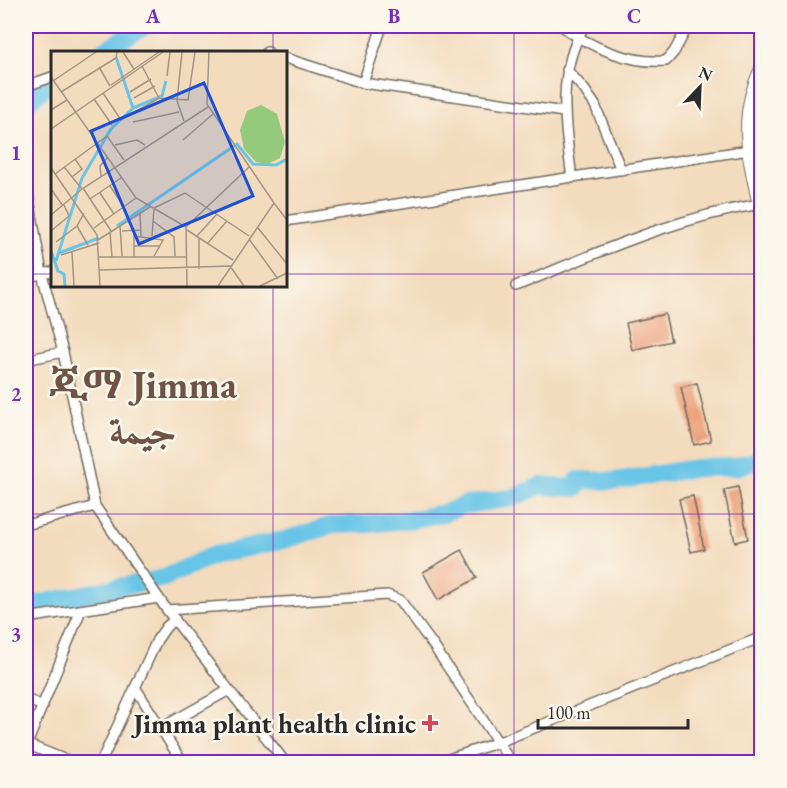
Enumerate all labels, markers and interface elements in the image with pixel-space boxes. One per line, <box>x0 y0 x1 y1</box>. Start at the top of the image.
text: A <box>145 3 161 29</box>
text: B <box>388 3 400 29</box>
text: C <box>627 3 641 29</box>
inset map <box>51 51 286 286</box>
north arrow <box>670 57 730 117</box>
text: N <box>696 61 716 86</box>
text: 1 <box>11 140 21 166</box>
district label: ጂማ Jimma جيمة <box>49 359 238 455</box>
text: 2 <box>11 381 22 407</box>
text: 3 <box>11 621 21 647</box>
scale bar <box>538 692 688 730</box>
text: 100 m <box>547 701 591 724</box>
place label: Jimma plant health clinic <box>130 706 416 741</box>
marker: Jimma plant health clinic <box>421 714 439 732</box>

